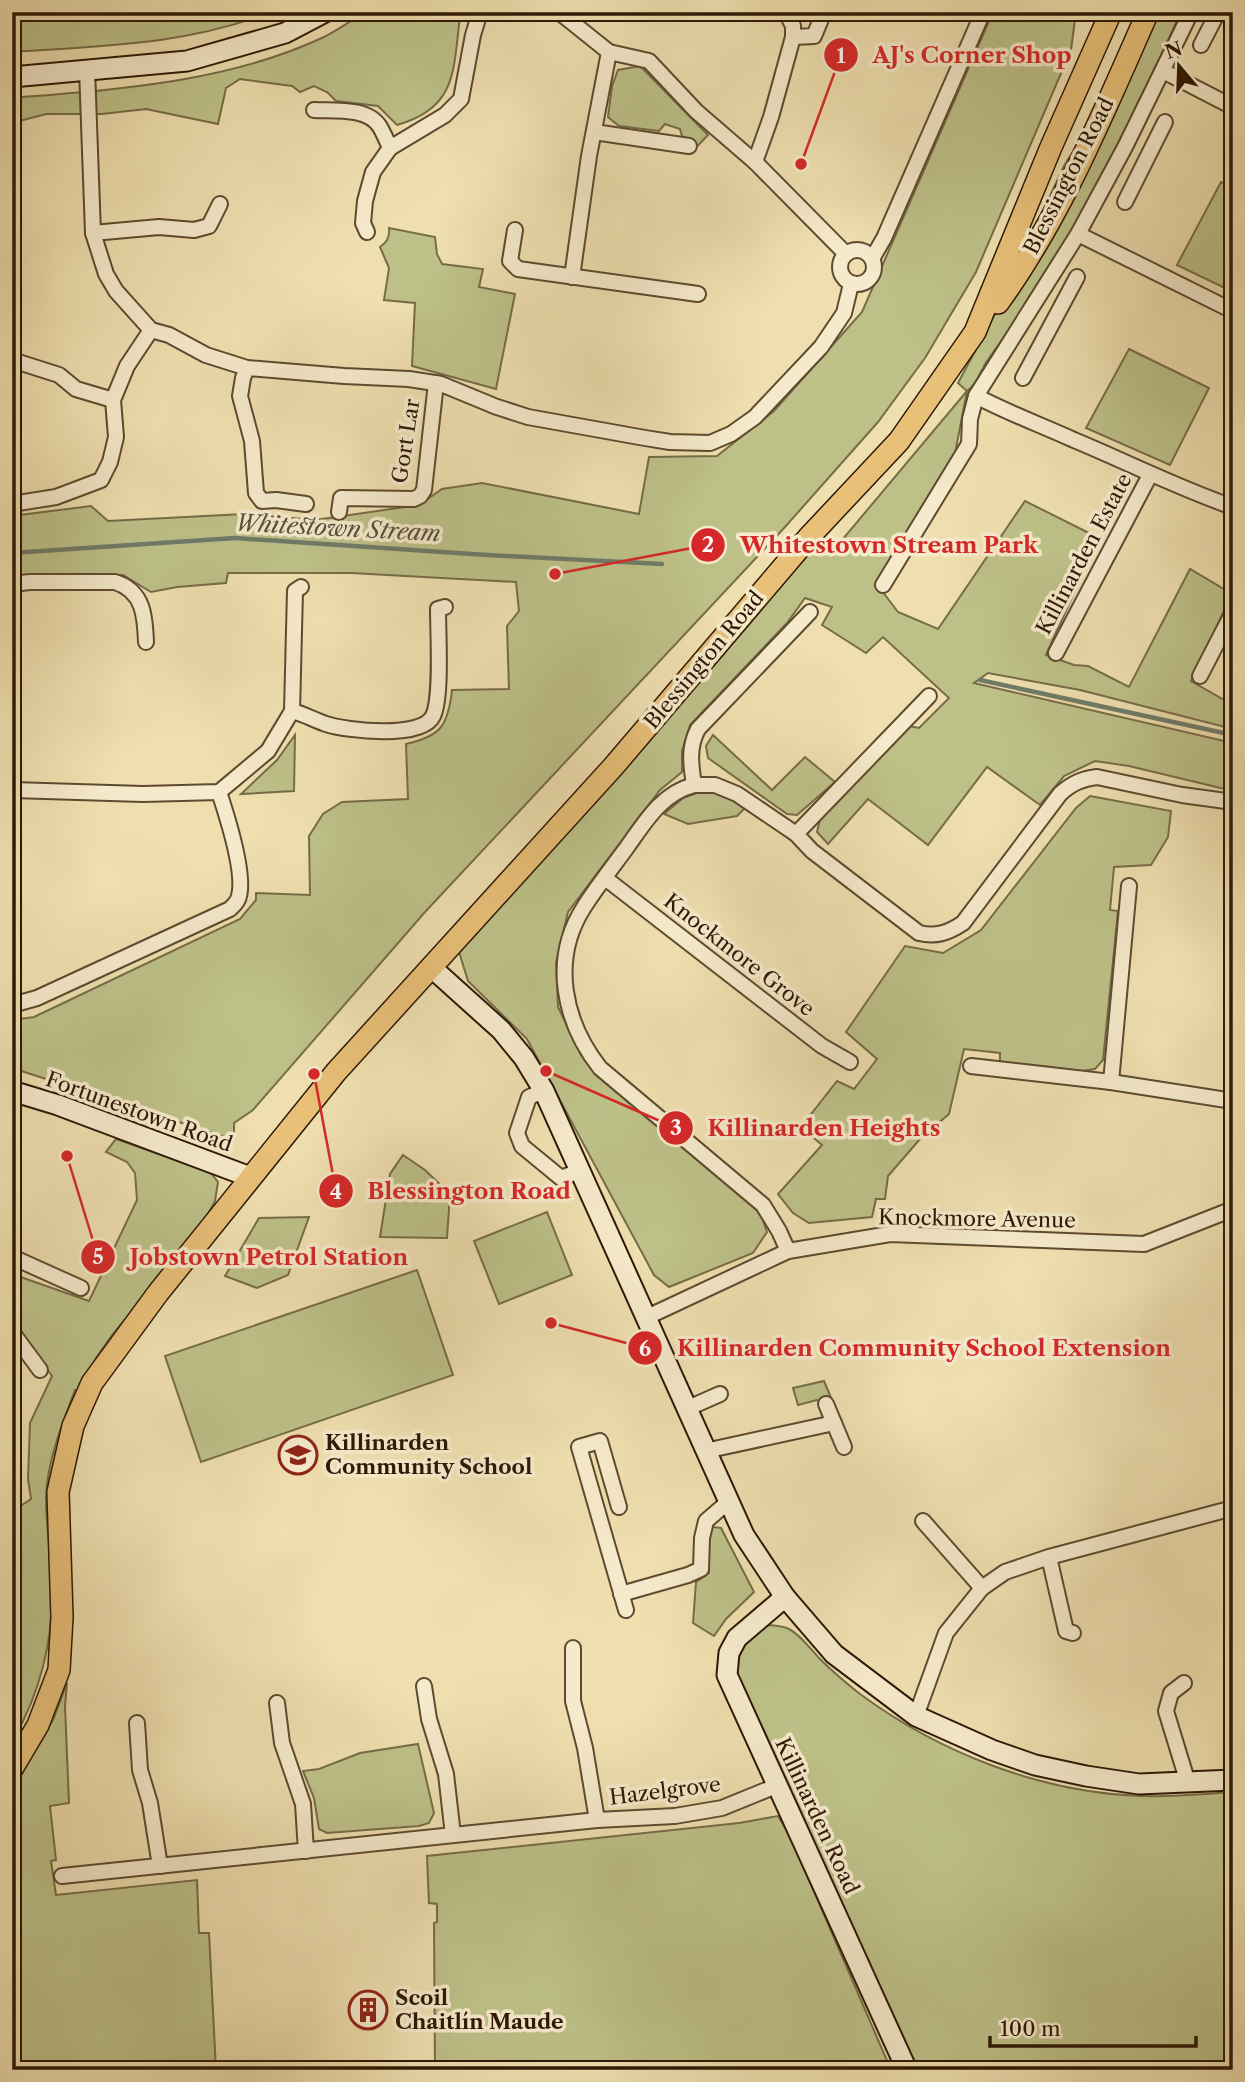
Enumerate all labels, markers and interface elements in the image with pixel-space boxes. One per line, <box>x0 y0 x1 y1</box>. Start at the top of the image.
north arrow <box>1144 32 1214 102</box>
callout: AJ's Corner Shop <box>823 33 1086 77</box>
text: N <box>1162 37 1185 64</box>
text: AJ's Corner Shop <box>871 41 1072 69</box>
text: 1 <box>836 43 846 68</box>
street label: Blessington Road <box>1018 93 1119 258</box>
street label: Gort Lar <box>386 397 425 485</box>
street label: Killinarden Estate <box>1031 469 1137 639</box>
water label: Whitestown Stream <box>234 509 442 547</box>
callout: Whitestown Stream Park <box>690 523 1052 567</box>
text: Whitestown Stream Park <box>739 531 1039 559</box>
text: 2 <box>702 532 714 557</box>
street label: Blessington Road <box>639 585 769 734</box>
street label: Knockmore Grove <box>659 888 820 1021</box>
street label: Fortunestown Road <box>43 1066 236 1157</box>
callout: Killinarden Heights <box>659 1106 955 1150</box>
text: Killinarden Heights <box>708 1114 940 1142</box>
text: 3 <box>670 1115 682 1140</box>
callout: Blessington Road <box>318 1169 585 1213</box>
text: Blessington Road <box>367 1177 571 1205</box>
text: 4 <box>330 1179 342 1204</box>
street label: Knockmore Avenue <box>878 1204 1076 1233</box>
callout: Jobstown Petrol Station <box>81 1235 422 1279</box>
text: Jobstown Petrol Station <box>126 1243 408 1271</box>
text: 5 <box>92 1244 104 1269</box>
callout: Killinarden Community School Extension <box>628 1326 1185 1370</box>
text: Killinarden Community School Extension <box>677 1334 1171 1362</box>
text: 6 <box>639 1336 651 1361</box>
place label: Killinarden Community School <box>325 1430 532 1479</box>
school or university icon: Killinarden Community School <box>277 1434 319 1476</box>
street label: Killinarden Road <box>770 1734 865 1898</box>
street label: Hazelgrove <box>608 1771 722 1810</box>
place label: Scoil Chaitlín Maude <box>395 1985 564 2034</box>
building icon: Scoil Chaitlín Maude <box>347 1989 389 2031</box>
scale bar <box>990 2005 1196 2049</box>
text: 100 m <box>1000 2016 1061 2041</box>

